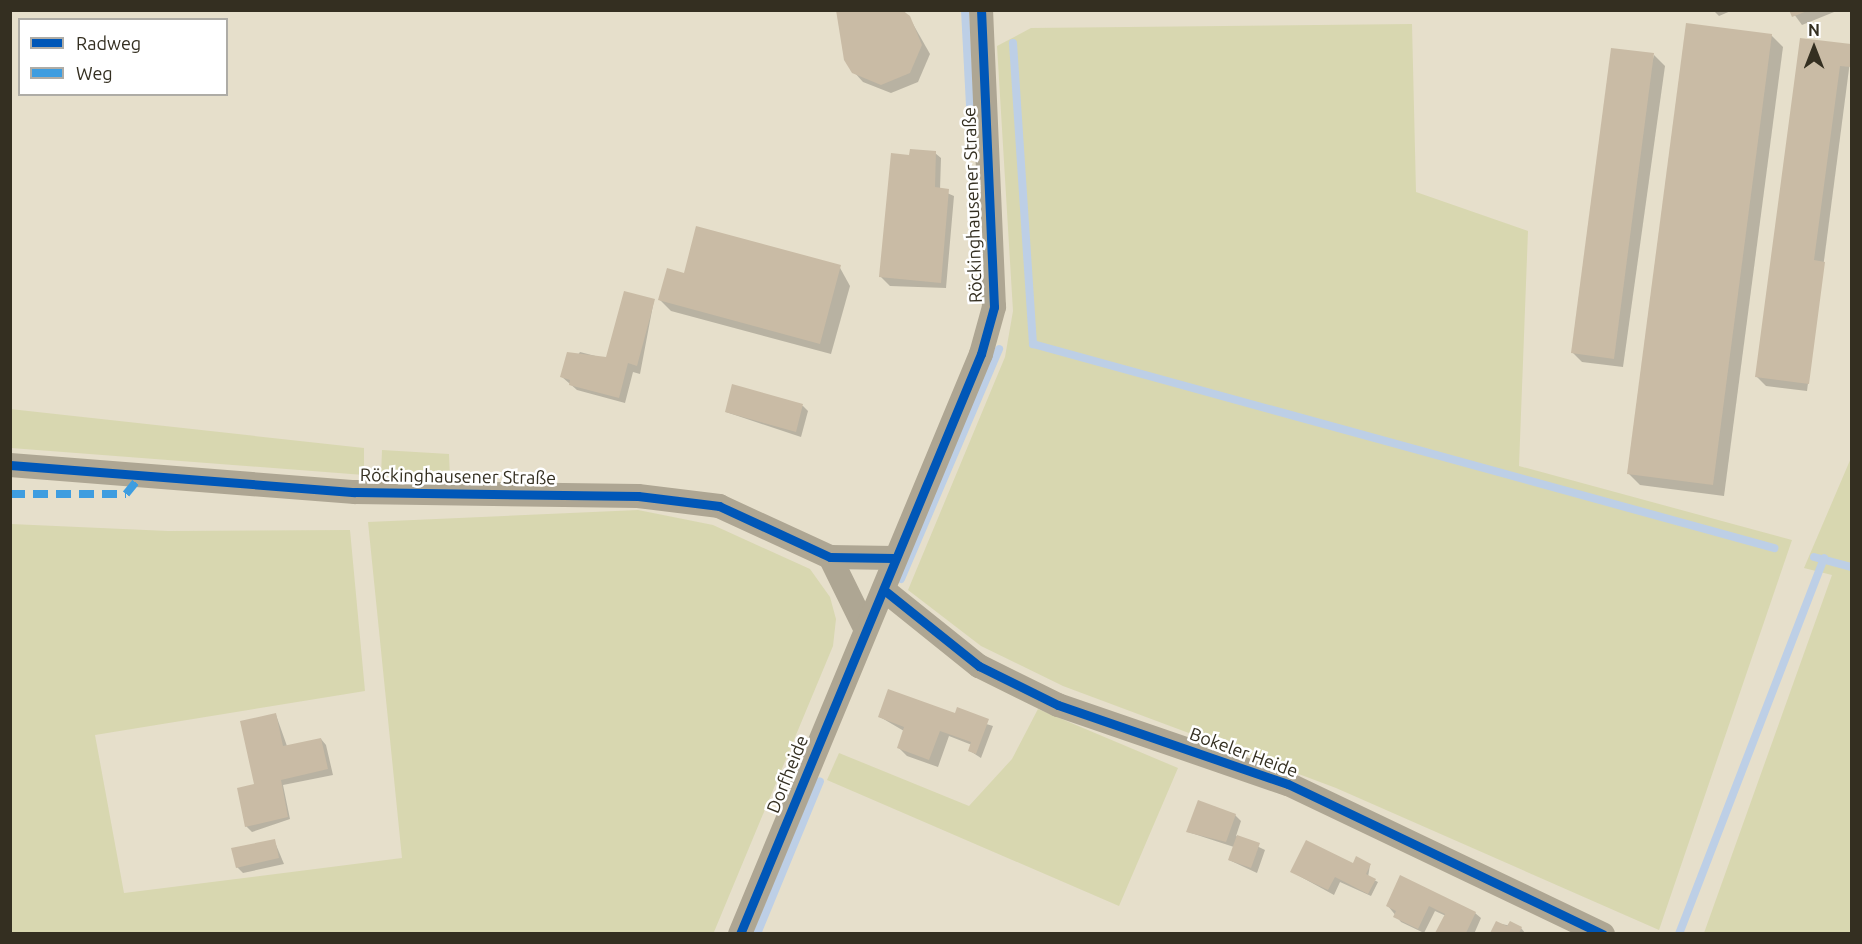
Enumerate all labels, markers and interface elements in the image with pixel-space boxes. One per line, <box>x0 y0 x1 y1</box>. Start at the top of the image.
legend <box>18 18 228 96</box>
north arrow <box>1784 18 1844 78</box>
text: N <box>1808 21 1820 39</box>
text: Radweg <box>76 33 141 53</box>
text: Weg <box>76 63 113 83</box>
street label: Röckinghausener Straße <box>958 107 986 303</box>
street label: Röckinghausener Straße <box>360 463 556 489</box>
street label: Bokeler Heide <box>1187 722 1301 782</box>
street label: Dorfheide <box>762 732 812 816</box>

